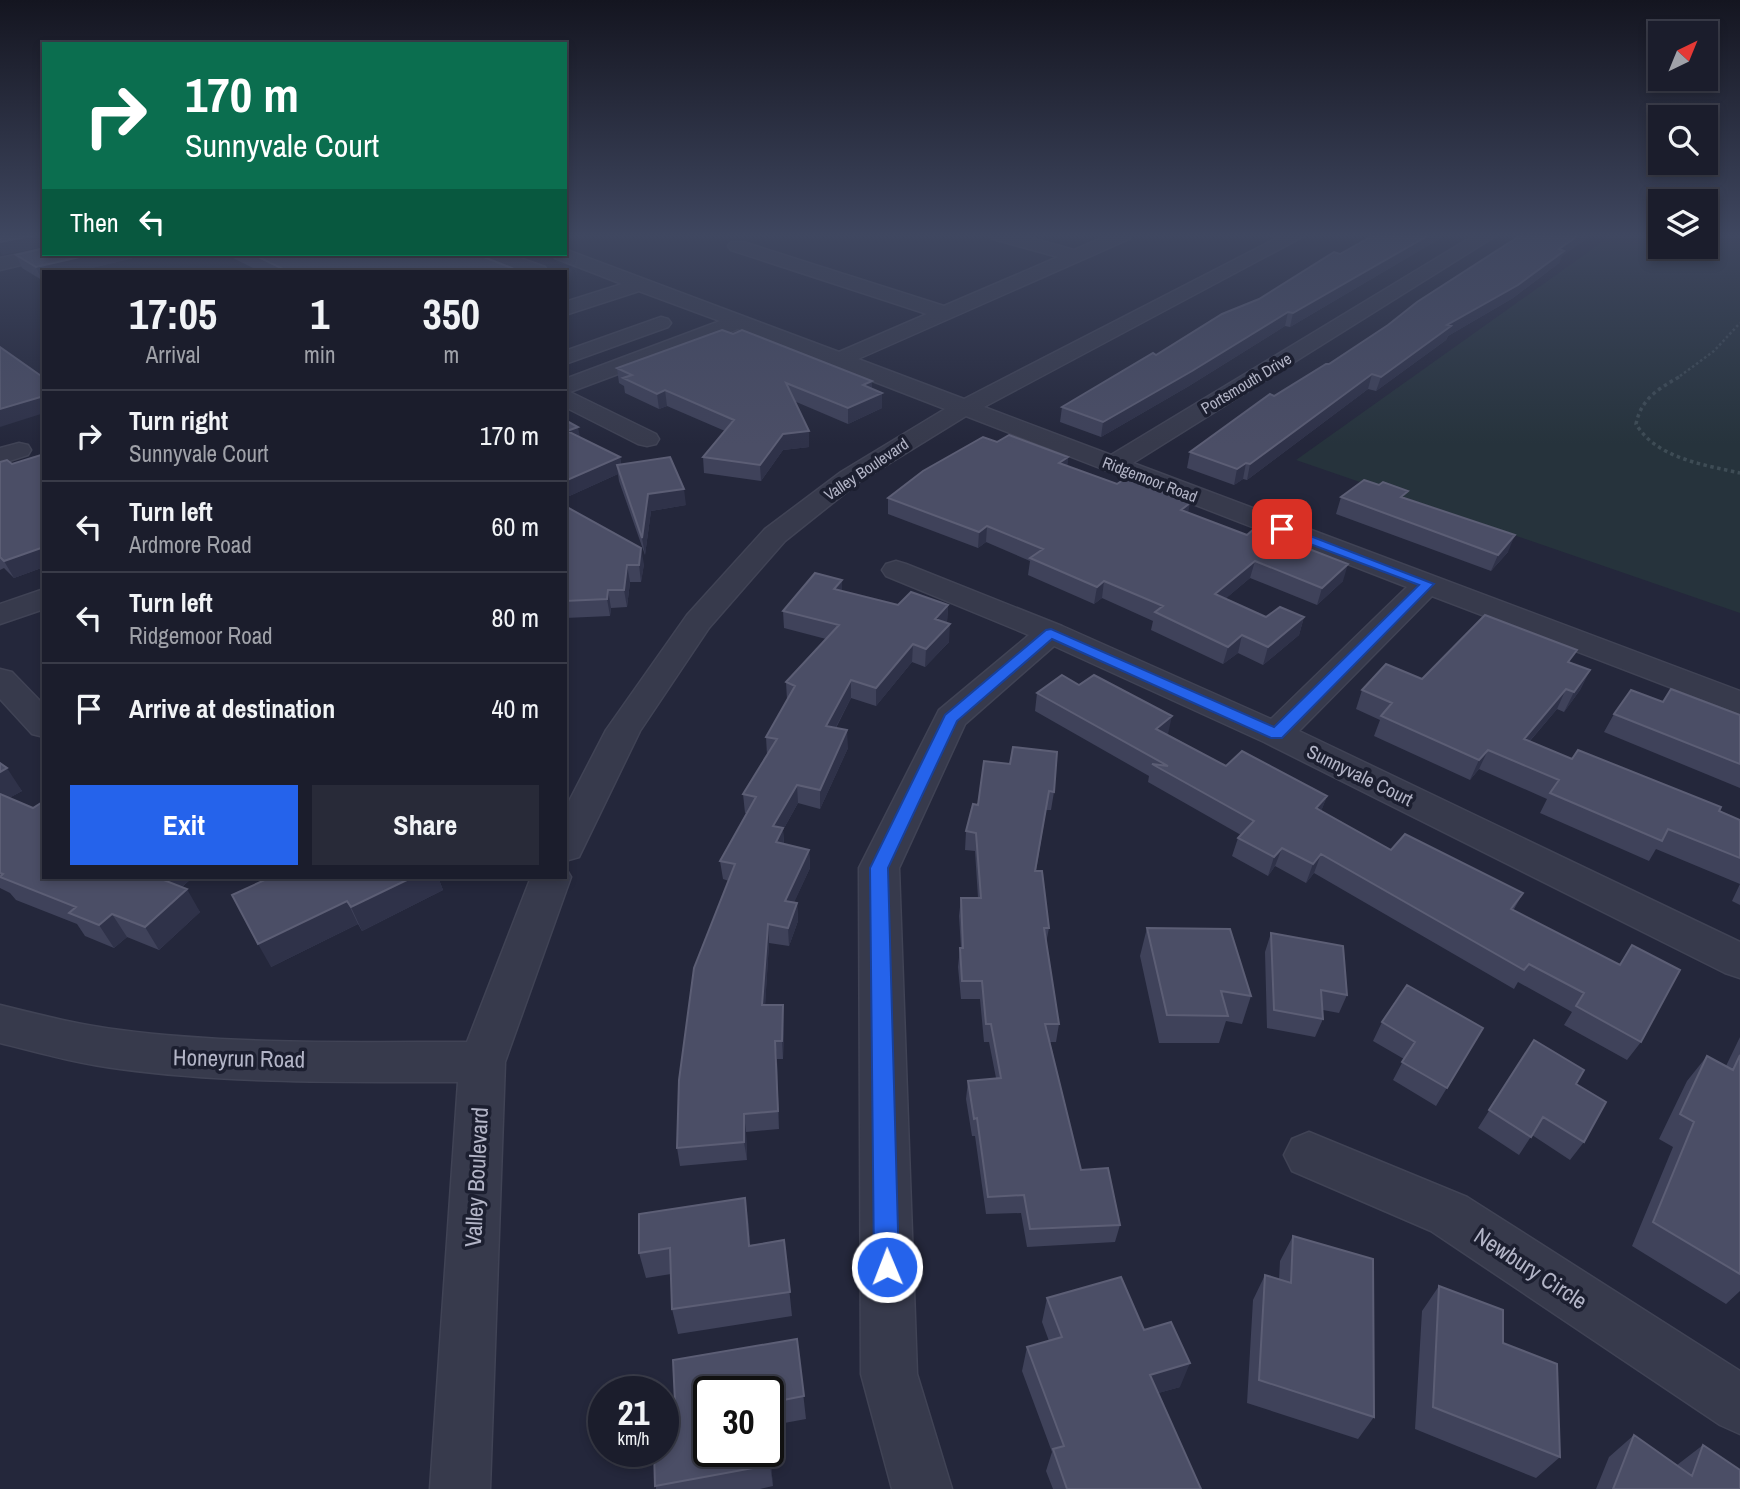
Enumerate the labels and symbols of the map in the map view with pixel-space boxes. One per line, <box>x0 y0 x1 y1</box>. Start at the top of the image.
north arrow <box>1648 21 1718 91</box>
street label: Portsmouth Drive <box>1197 347 1295 419</box>
street label: Valley Boulevard <box>819 433 913 505</box>
street label: Ridgemoor Road <box>1099 451 1201 507</box>
pin <box>1252 499 1312 559</box>
street label: Sunnyvale Court <box>1303 738 1418 812</box>
street label: Honeyrun Road <box>173 1041 305 1075</box>
street label: Valley Boulevard <box>457 1106 495 1248</box>
street label: Newbury Circle <box>1469 1220 1593 1316</box>
position arrow <box>850 1230 924 1304</box>
speed limit sign: 30 <box>693 1376 784 1467</box>

